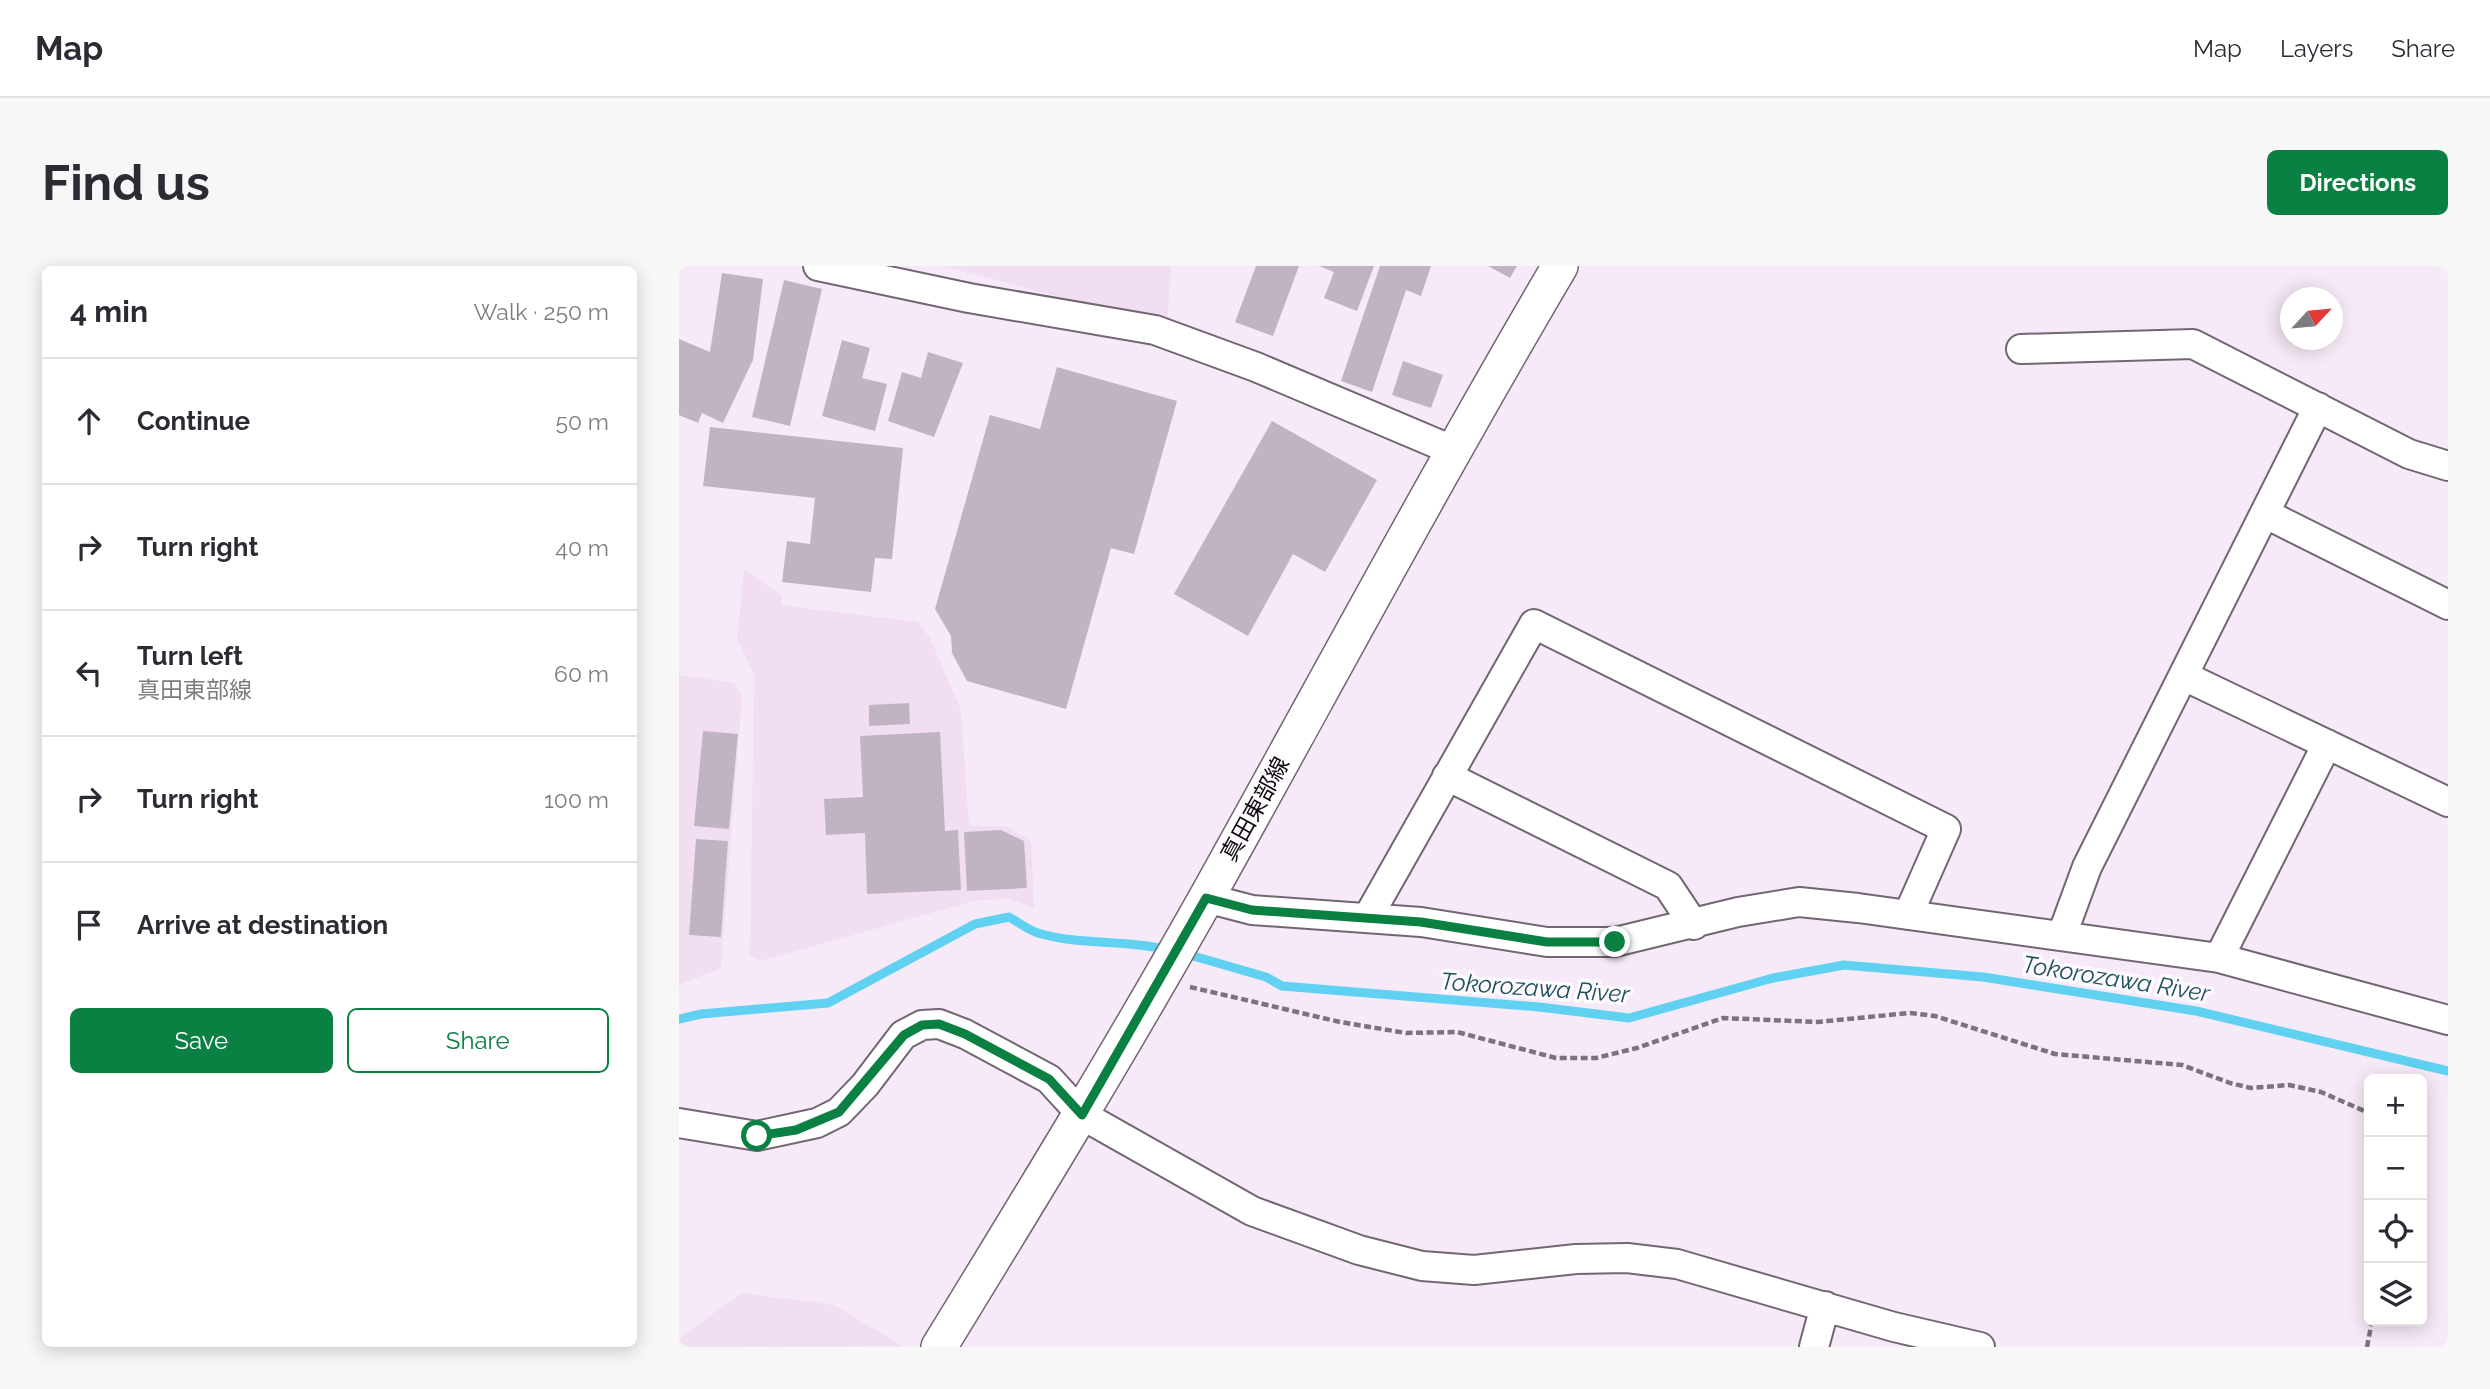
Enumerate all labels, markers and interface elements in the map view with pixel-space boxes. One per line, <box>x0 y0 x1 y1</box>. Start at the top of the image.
text: Map <box>35 29 103 68</box>
text: Map <box>2193 34 2242 63</box>
text: Layers <box>2280 34 2353 63</box>
text: Share <box>2391 34 2455 63</box>
button: Directions <box>2267 150 2448 215</box>
text: Find us <box>42 154 210 211</box>
north arrow <box>2280 287 2343 350</box>
text: 4 min <box>70 294 148 329</box>
text: Walk · 250 m <box>474 298 609 325</box>
icon: ahead <box>70 402 108 440</box>
text: Continue <box>137 406 250 436</box>
text: 50 m <box>555 408 609 435</box>
icon: right <box>70 528 108 566</box>
text: Turn right <box>137 532 258 562</box>
text: 40 m <box>555 534 609 561</box>
text: Turn left <box>137 641 243 671</box>
icon: left <box>70 654 108 692</box>
text: 60 m <box>554 660 609 687</box>
text: 真田東部線 <box>137 676 252 703</box>
street label: 真田東部線 <box>1215 752 1294 866</box>
icon: right <box>70 780 108 818</box>
text: Turn right <box>137 784 258 814</box>
text: 100 m <box>544 786 609 813</box>
icon: arrive <box>70 906 108 944</box>
text: Arrive at destination <box>137 910 388 940</box>
route end <box>1599 926 1630 957</box>
water label: Tokorozawa River <box>2020 949 2213 1008</box>
water label: Tokorozawa River <box>1440 966 1631 1009</box>
button: Save <box>70 1008 333 1073</box>
button: Share <box>347 1008 609 1073</box>
map controls <box>2364 1074 2427 1326</box>
button: + <box>2364 1074 2427 1137</box>
route start <box>741 1120 772 1151</box>
button: − <box>2364 1137 2427 1200</box>
button: locate <box>2364 1200 2427 1263</box>
button: layers <box>2364 1263 2427 1326</box>

